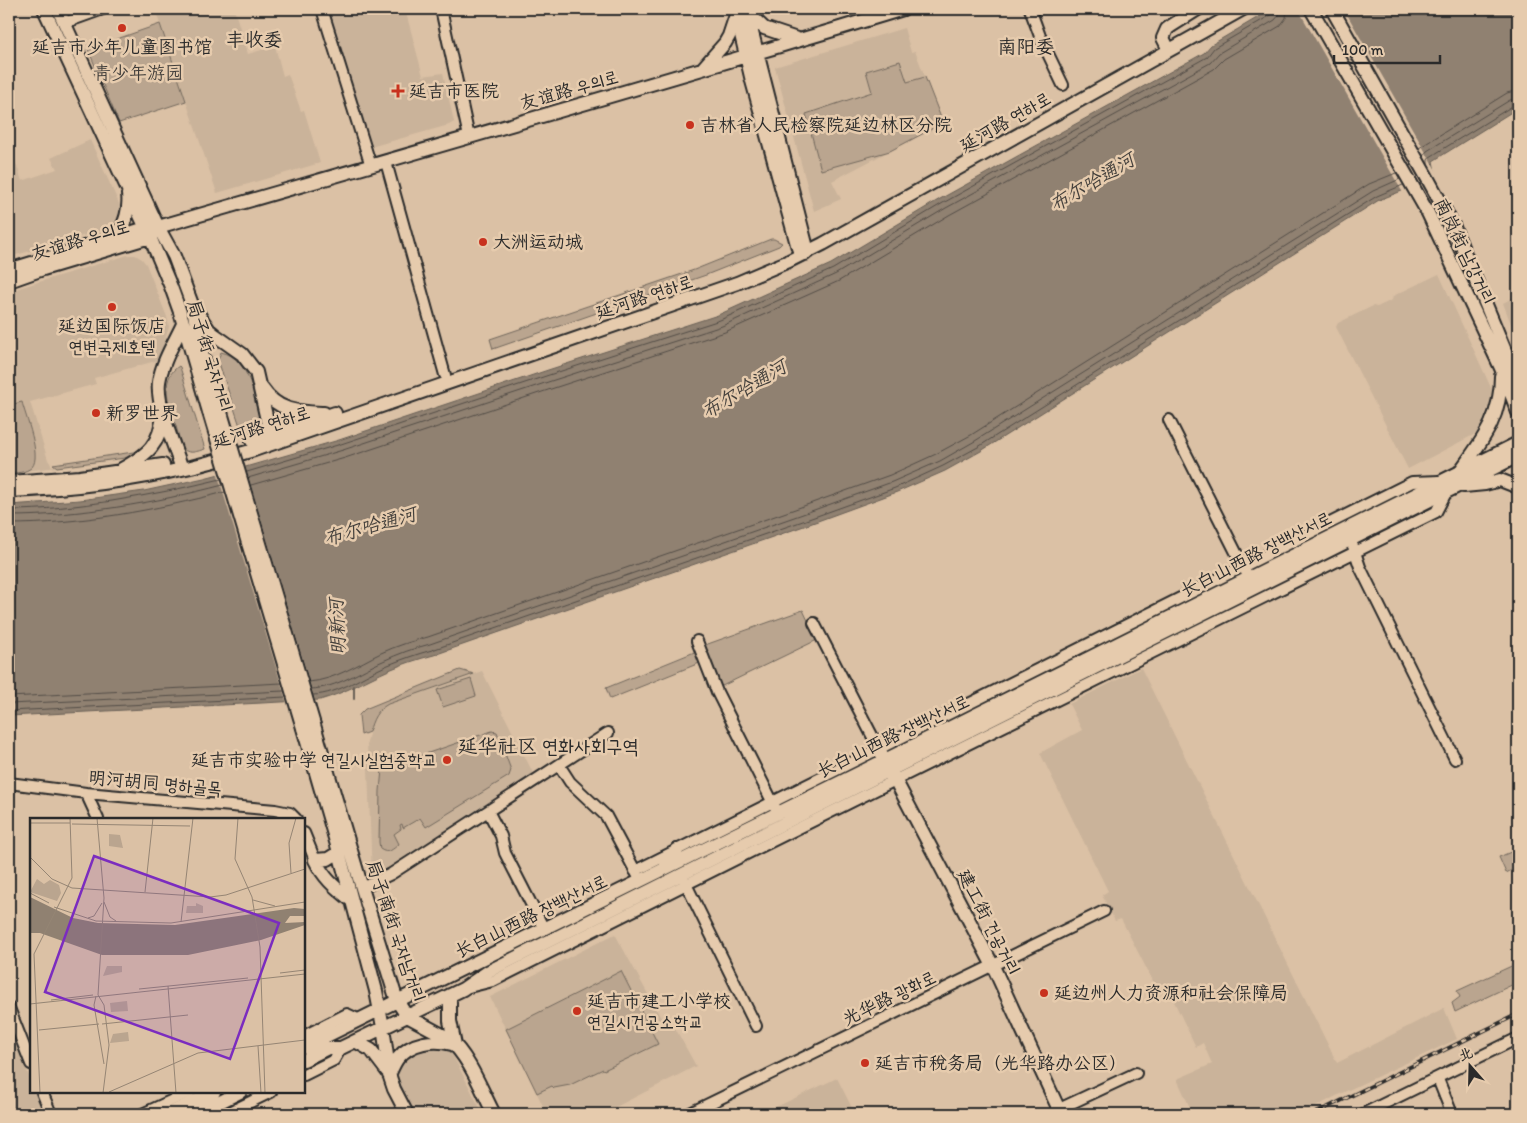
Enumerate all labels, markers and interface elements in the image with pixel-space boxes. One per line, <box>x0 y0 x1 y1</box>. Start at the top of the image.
marker: 延吉市少年儿童图书馆 <box>116 22 128 34</box>
district label: 丰收委 <box>225 28 283 51</box>
scale bar <box>1334 32 1441 64</box>
district label: 南阳委 <box>997 35 1055 58</box>
place label: 延吉市少年儿童图书馆 <box>32 36 212 58</box>
text: 100 m <box>1342 41 1384 59</box>
park label: 青少年游园 <box>93 62 183 84</box>
street label: 友谊路 우의로 <box>517 65 621 115</box>
place label: 延吉市医院 <box>409 80 499 102</box>
marker: 延吉市医院 <box>391 84 405 98</box>
street label: 延河路 연하로 <box>956 87 1054 157</box>
place label: 吉林省人民检察院延边林区分院 <box>700 114 952 136</box>
marker: 吉林省人民检察院延边林区分院 <box>684 119 696 131</box>
water label: 布尔哈通河 <box>1045 146 1141 216</box>
street label: 南岗街 남강거리 <box>1430 194 1500 308</box>
street label: 友谊路 우의로 <box>28 215 132 265</box>
place label: 大洲运动城 <box>493 231 583 253</box>
marker: 大洲运动城 <box>477 236 489 248</box>
street label: 延河路 연하로 <box>592 270 696 324</box>
street label: 局子街 국자거리 <box>183 297 237 415</box>
marker: 延边国际饭店 연변국제호텔 <box>106 301 118 313</box>
place label: 延边国际饭店 연변국제호텔 <box>58 315 166 358</box>
water label: 布尔哈通河 <box>697 353 793 423</box>
street label: 延河路 연하로 <box>209 401 313 453</box>
place label: 新罗世界 <box>106 402 178 424</box>
marker: 新罗世界 <box>90 407 102 419</box>
water label: 布尔哈通河 <box>321 501 422 550</box>
street label: 长白山西路 장백산서로 <box>1177 506 1335 602</box>
water label: 明新河 <box>324 595 350 656</box>
street label: 长白山西路 장백산서로 <box>813 690 973 782</box>
district label: 延华社区 연화사회구역 <box>457 734 639 758</box>
place label: 延吉市实验中学 연길시실험중학교 <box>191 749 437 771</box>
marker: 延吉市实验中学 연길시실험중학교 <box>441 754 453 766</box>
street label: 明河胡同 명하골목 <box>87 766 223 800</box>
inset map <box>30 818 305 1093</box>
street label: 局子南街 국자남거리 <box>361 857 431 1005</box>
street label: 建工街 건공거리 <box>953 865 1025 979</box>
street label: 长白山西路 장백산서로 <box>451 870 611 962</box>
street label: 光华路 광화로 <box>839 966 939 1030</box>
place label: 延边州人力资源和社会保障局 <box>1054 982 1288 1004</box>
marker: 延边州人力资源和社会保障局 <box>1038 987 1050 999</box>
place label: 延吉市建工小学校 연길시건공소학교 <box>587 990 731 1033</box>
marker: 延吉市建工小学校 연길시건공소학교 <box>571 1005 583 1017</box>
north arrow <box>1444 1040 1494 1090</box>
text: 北 <box>1456 1044 1475 1065</box>
place label: 延吉市税务局（光华路办公区） <box>875 1052 1127 1074</box>
marker: 延吉市税务局（光华路办公区） <box>859 1057 871 1069</box>

